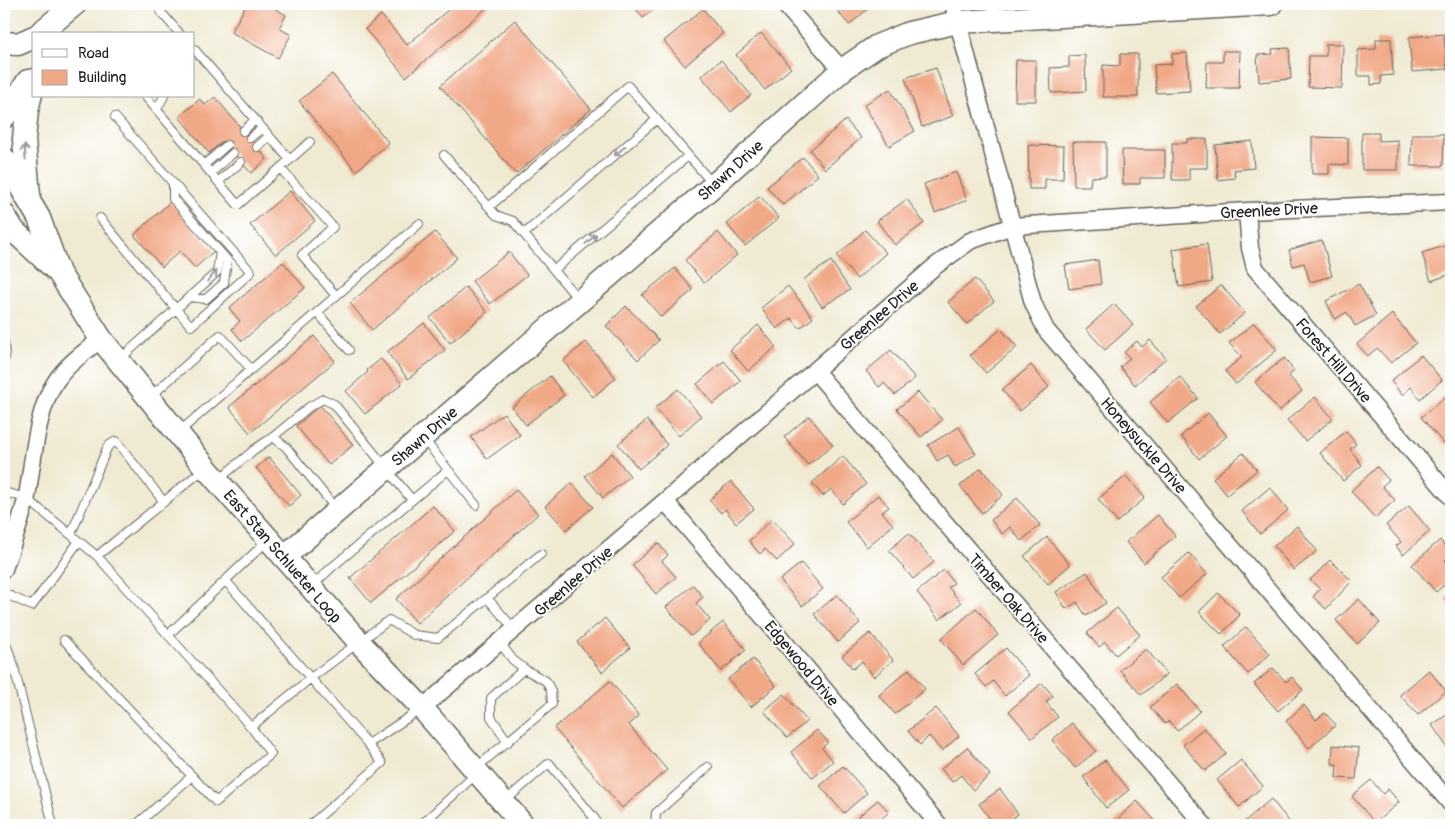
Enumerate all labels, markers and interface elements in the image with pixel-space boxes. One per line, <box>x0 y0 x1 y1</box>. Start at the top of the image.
legend <box>32 32 195 98</box>
text: Road <box>78 44 109 63</box>
text: Building <box>78 68 126 87</box>
street label: Shawn Drive <box>694 136 768 206</box>
one-way arrow <box>21 145 30 161</box>
one-way arrow <box>614 145 627 156</box>
street label: Greenlee Drive <box>1220 198 1318 224</box>
one-way arrow <box>585 233 598 244</box>
one-way arrow <box>206 269 217 282</box>
street label: Greenlee Drive <box>836 276 923 355</box>
street label: Forest Hill Drive <box>1291 314 1376 407</box>
street label: Honeysuckle Drive <box>1096 393 1191 498</box>
street label: Shawn Drive <box>387 402 462 471</box>
street label: East Stan Schlueter Loop <box>219 486 346 627</box>
street label: Greenlee Drive <box>530 542 617 621</box>
street label: Timber Oak Drive <box>964 550 1053 648</box>
street label: Edgewood Drive <box>760 617 843 711</box>

